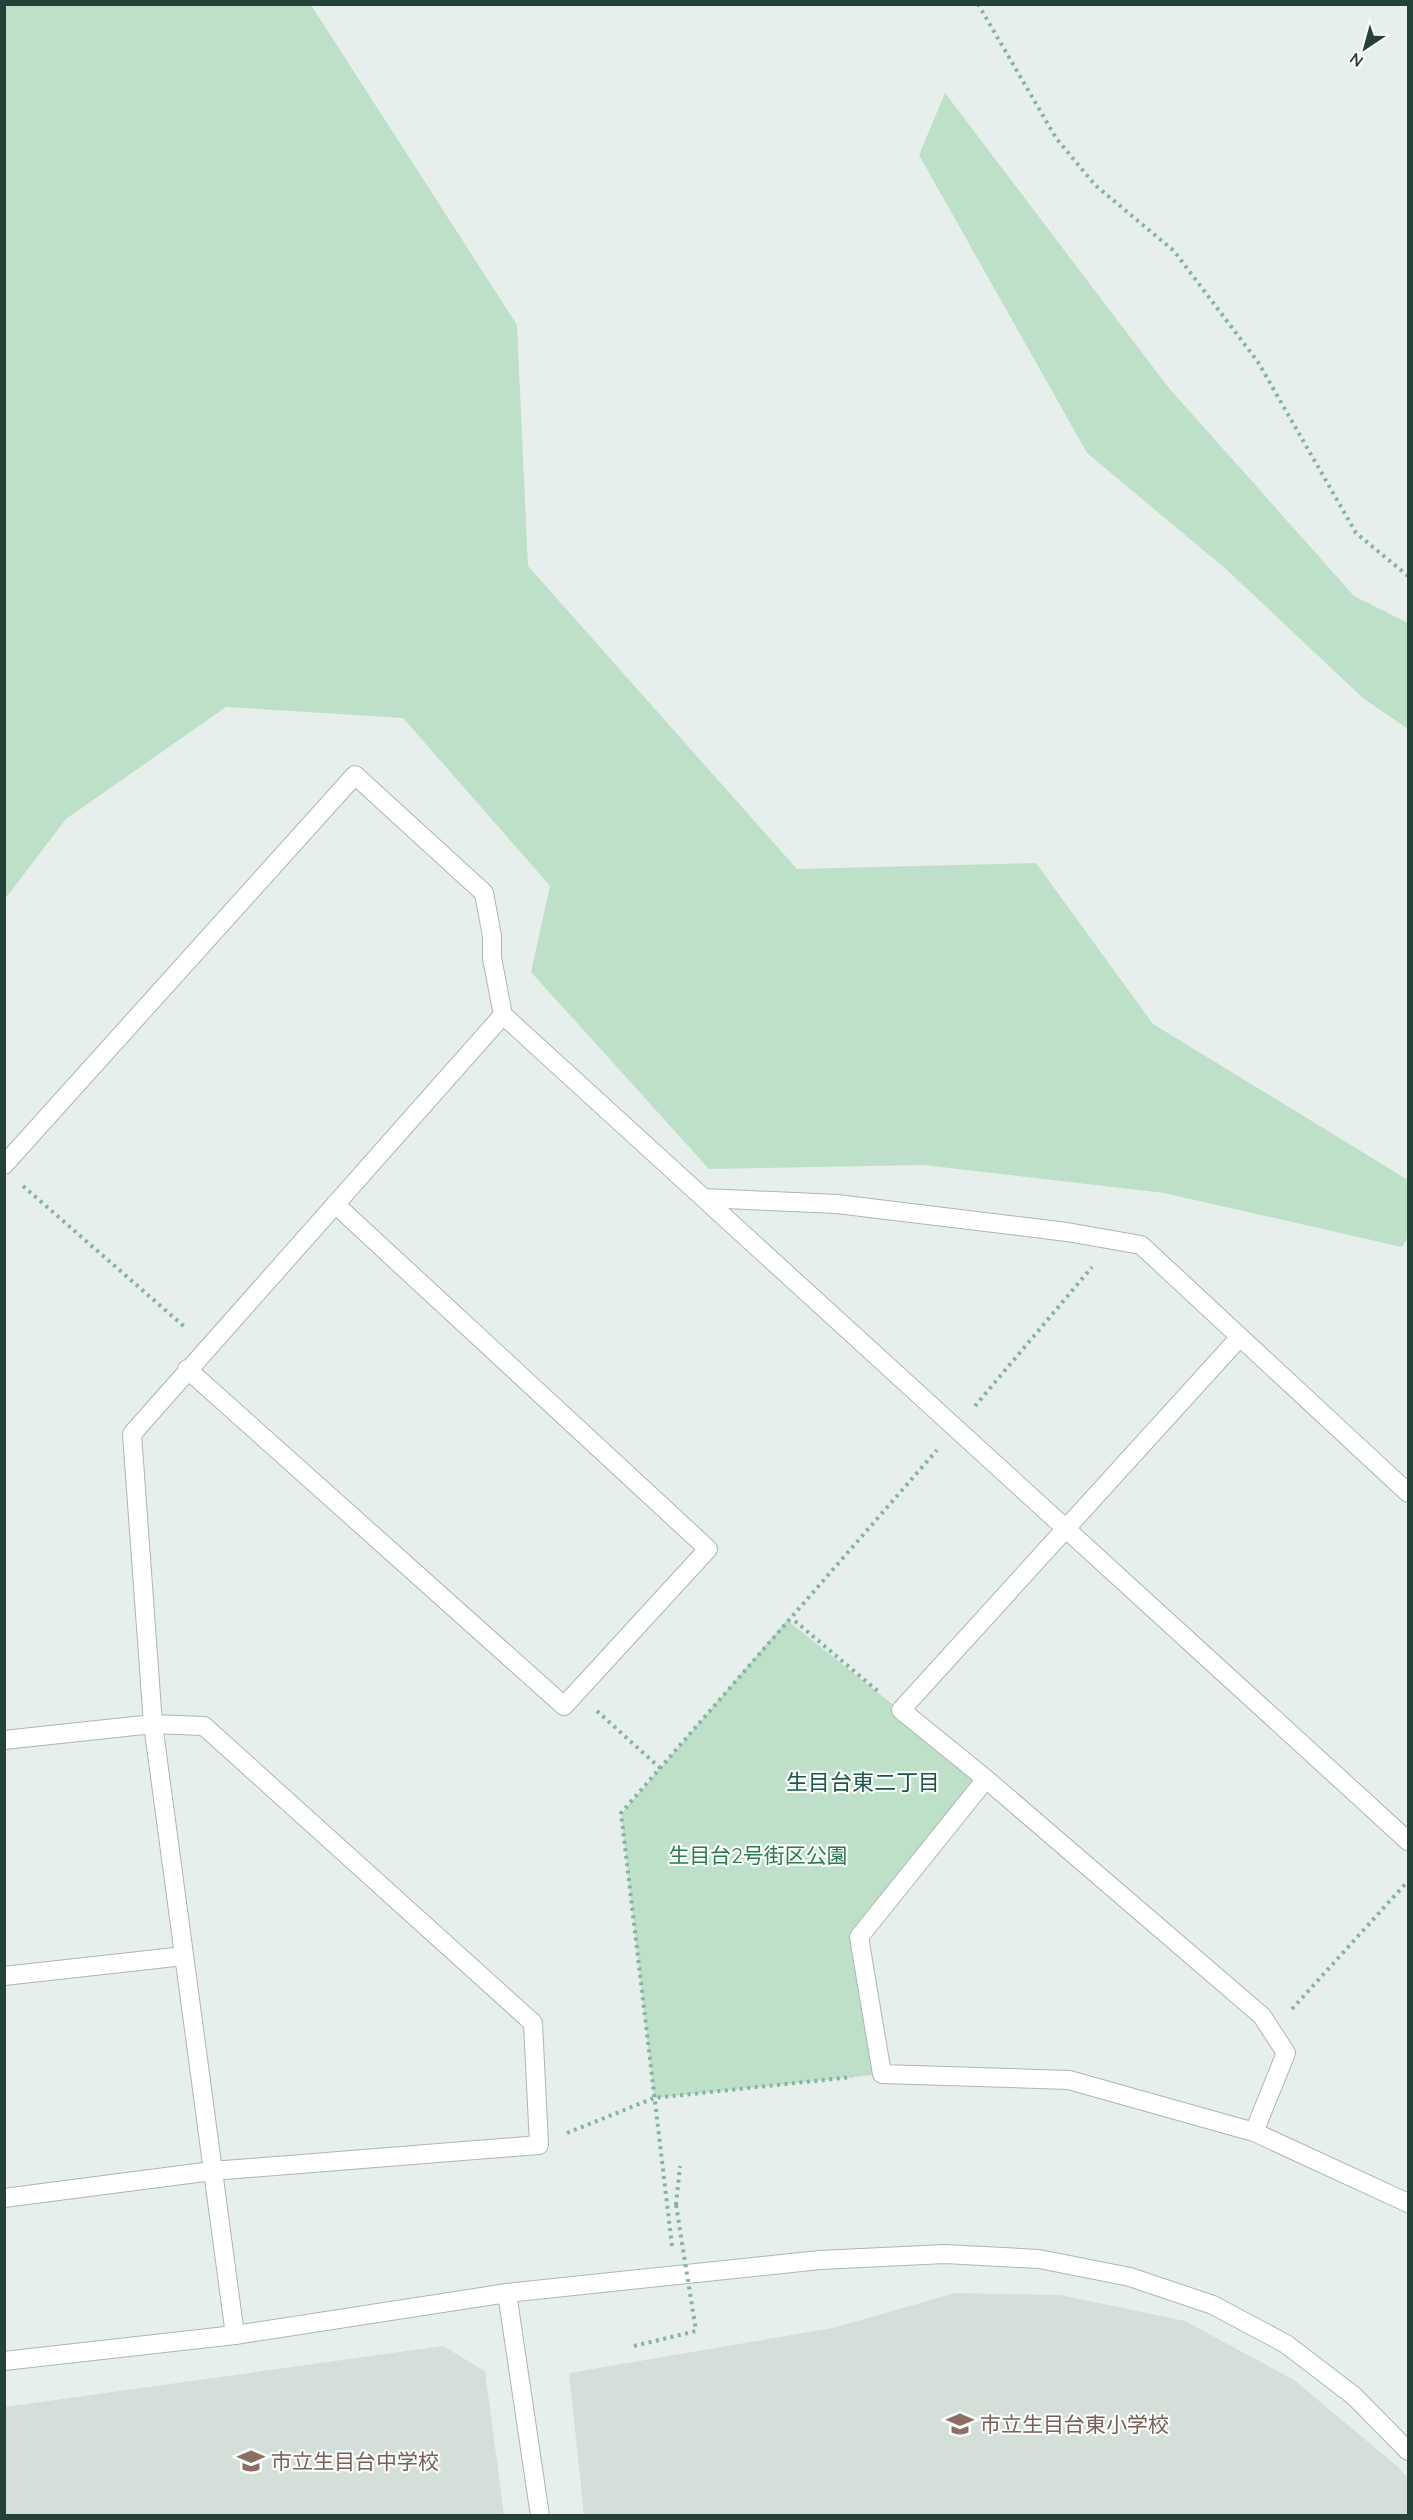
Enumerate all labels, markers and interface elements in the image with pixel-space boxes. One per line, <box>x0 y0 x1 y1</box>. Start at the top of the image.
north arrow <box>1335 18 1395 78</box>
text: N <box>1346 49 1367 72</box>
district label: 生目台東二丁目 <box>786 1768 940 1796</box>
park label: 生目台2号街区公園 <box>668 1842 848 1868</box>
school or university icon: 市立生目台東小学校 <box>945 2409 975 2439</box>
place label: 市立生目台東小学校 <box>980 2411 1169 2437</box>
school or university icon: 市立生目台中学校 <box>236 2446 266 2476</box>
place label: 市立生目台中学校 <box>271 2448 439 2474</box>

